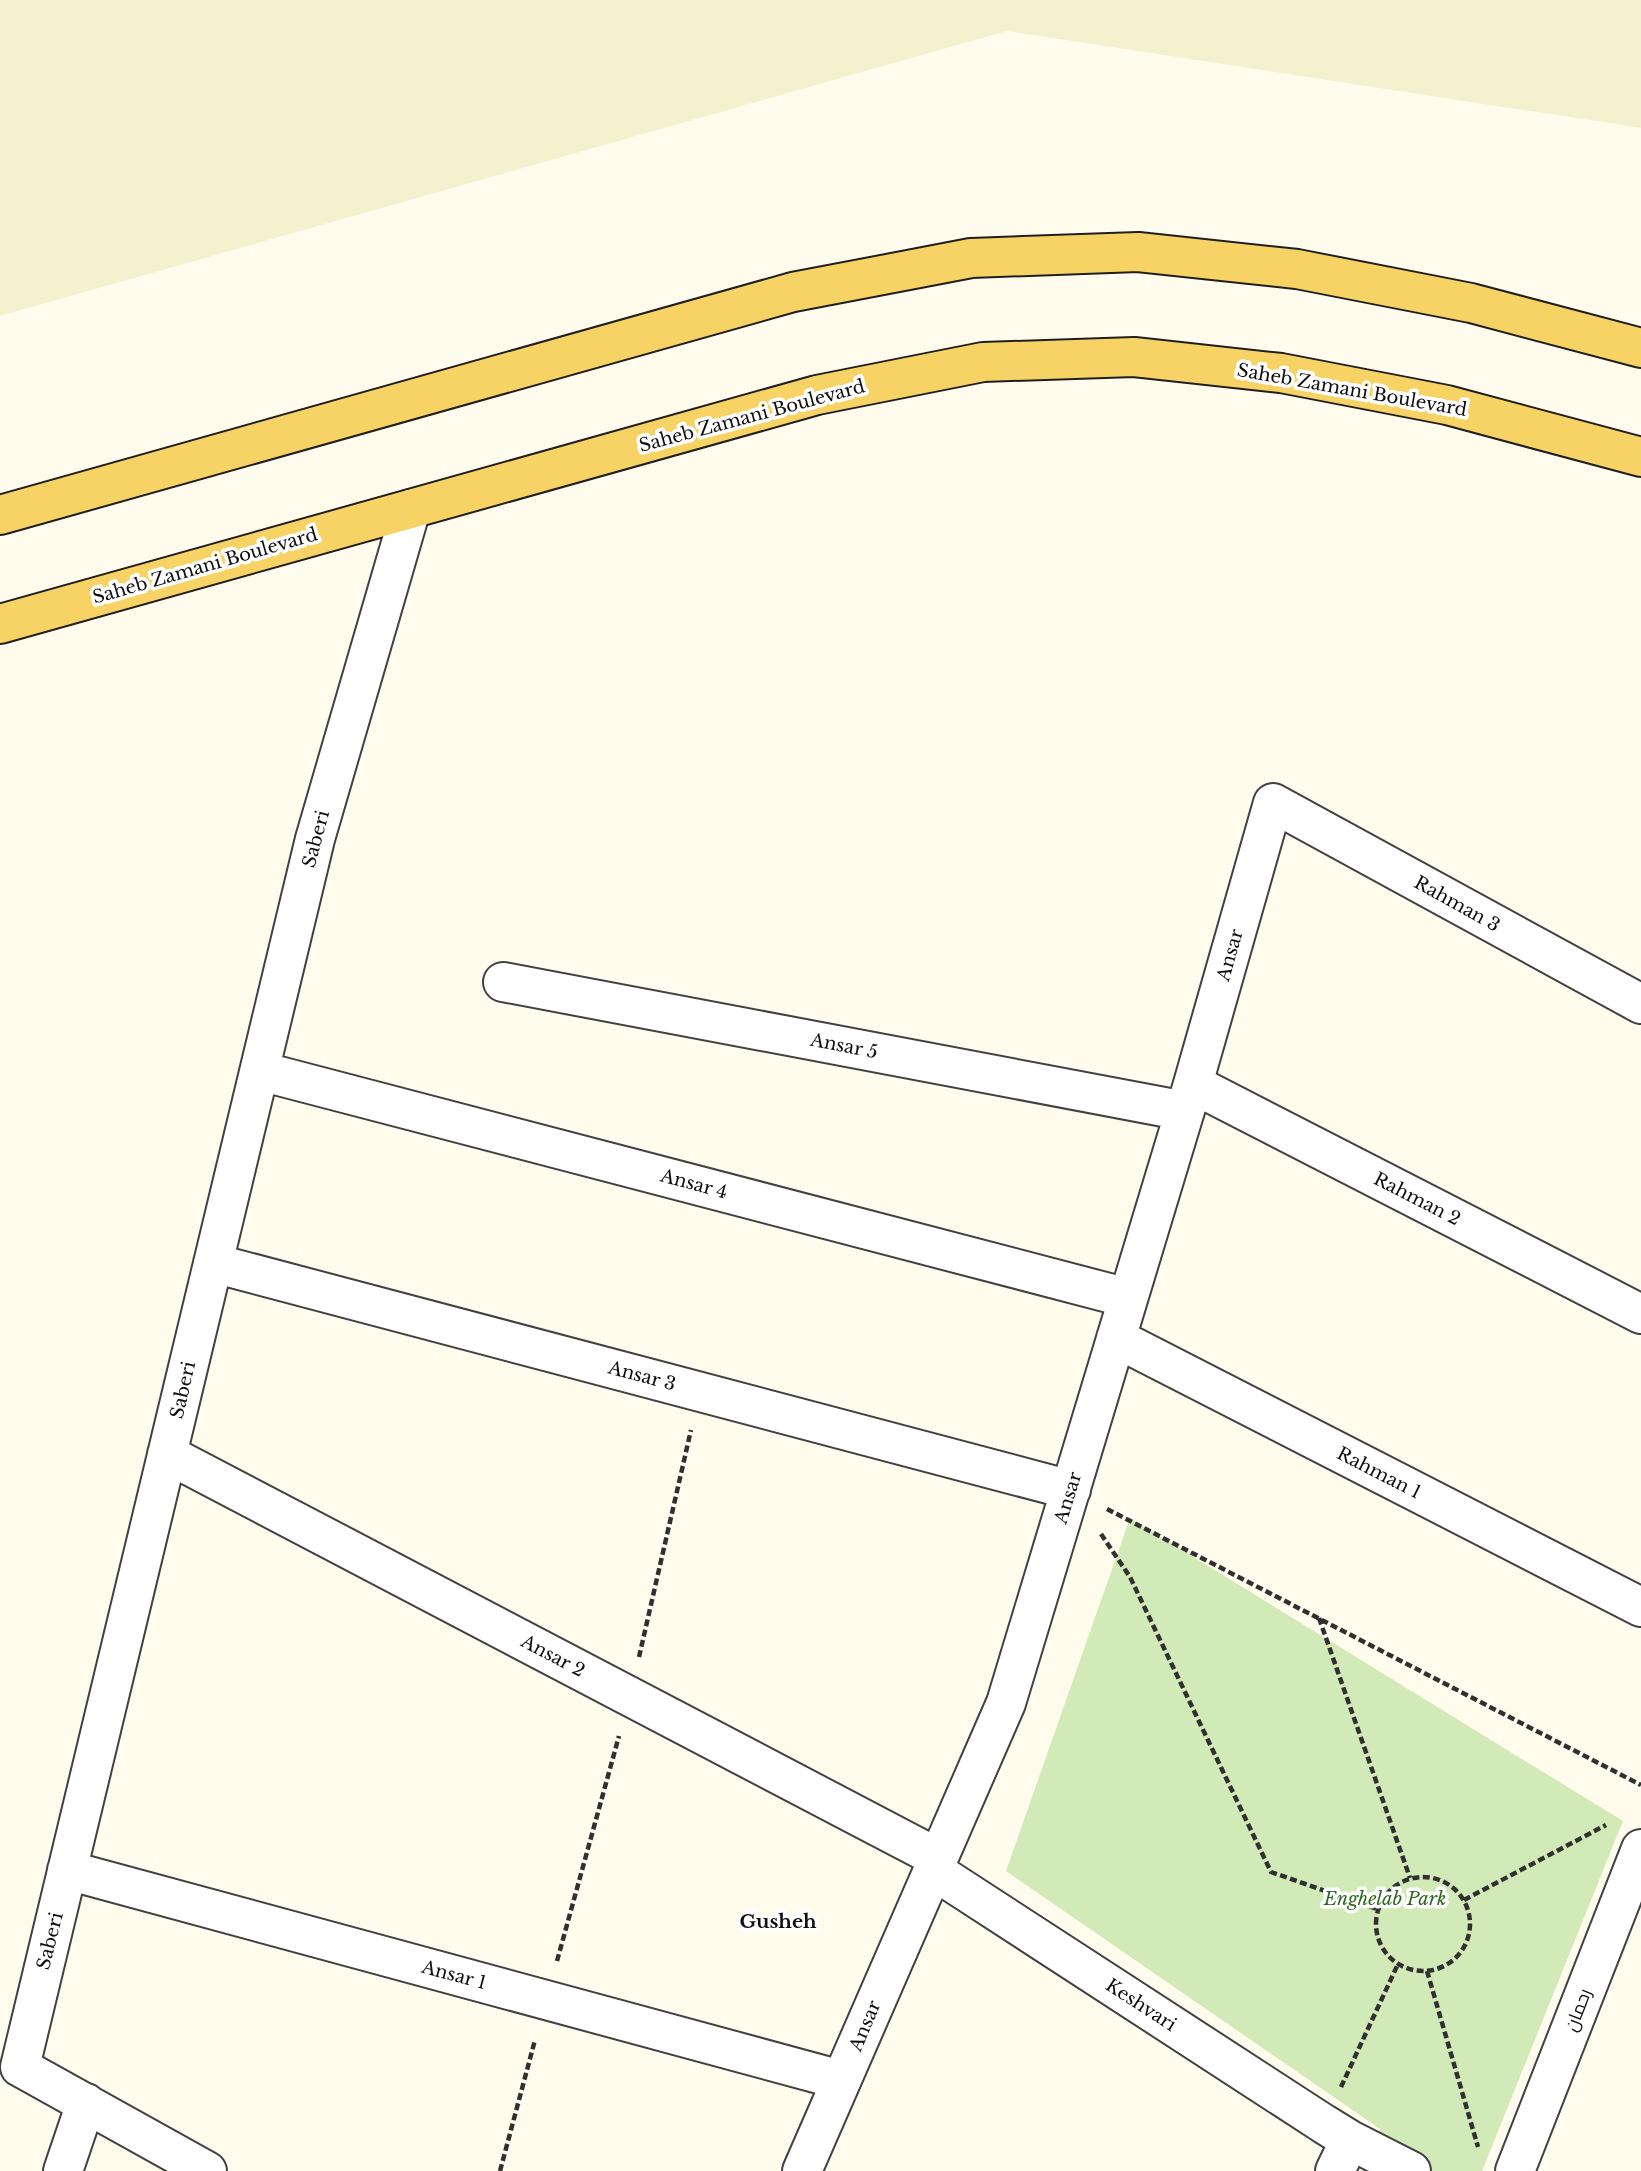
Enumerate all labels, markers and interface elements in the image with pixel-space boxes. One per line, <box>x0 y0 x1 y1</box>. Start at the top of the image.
street label: Saheb Zamani Boulevard <box>1235 359 1469 421</box>
street label: Saheb Zamani Boulevard <box>637 375 867 457</box>
street label: Saheb Zamani Boulevard <box>90 523 320 609</box>
street label: Saberi <box>298 808 334 870</box>
street label: Rahman 3 <box>1410 871 1504 937</box>
street label: Ansar <box>1212 926 1248 984</box>
street label: Ansar 5 <box>808 1029 879 1063</box>
street label: Ansar 4 <box>657 1164 730 1203</box>
street label: Rahman 2 <box>1370 1168 1464 1230</box>
street label: Ansar 3 <box>605 1356 678 1396</box>
street label: Saberi <box>166 1359 200 1421</box>
street label: Rahman 1 <box>1333 1442 1425 1504</box>
street label: Ansar <box>1049 1469 1086 1528</box>
street label: Ansar 2 <box>517 1630 589 1682</box>
park label: Enghelab Park <box>1323 1888 1446 1910</box>
street label: Saberi <box>32 1910 68 1972</box>
district label: Gusheh <box>739 1910 817 1933</box>
street label: Ansar 1 <box>418 1956 489 1994</box>
street label: Keshvari <box>1102 1974 1180 2036</box>
street label: رحمان <box>1560 1985 1596 2035</box>
street label: Ansar <box>844 1997 886 2056</box>

